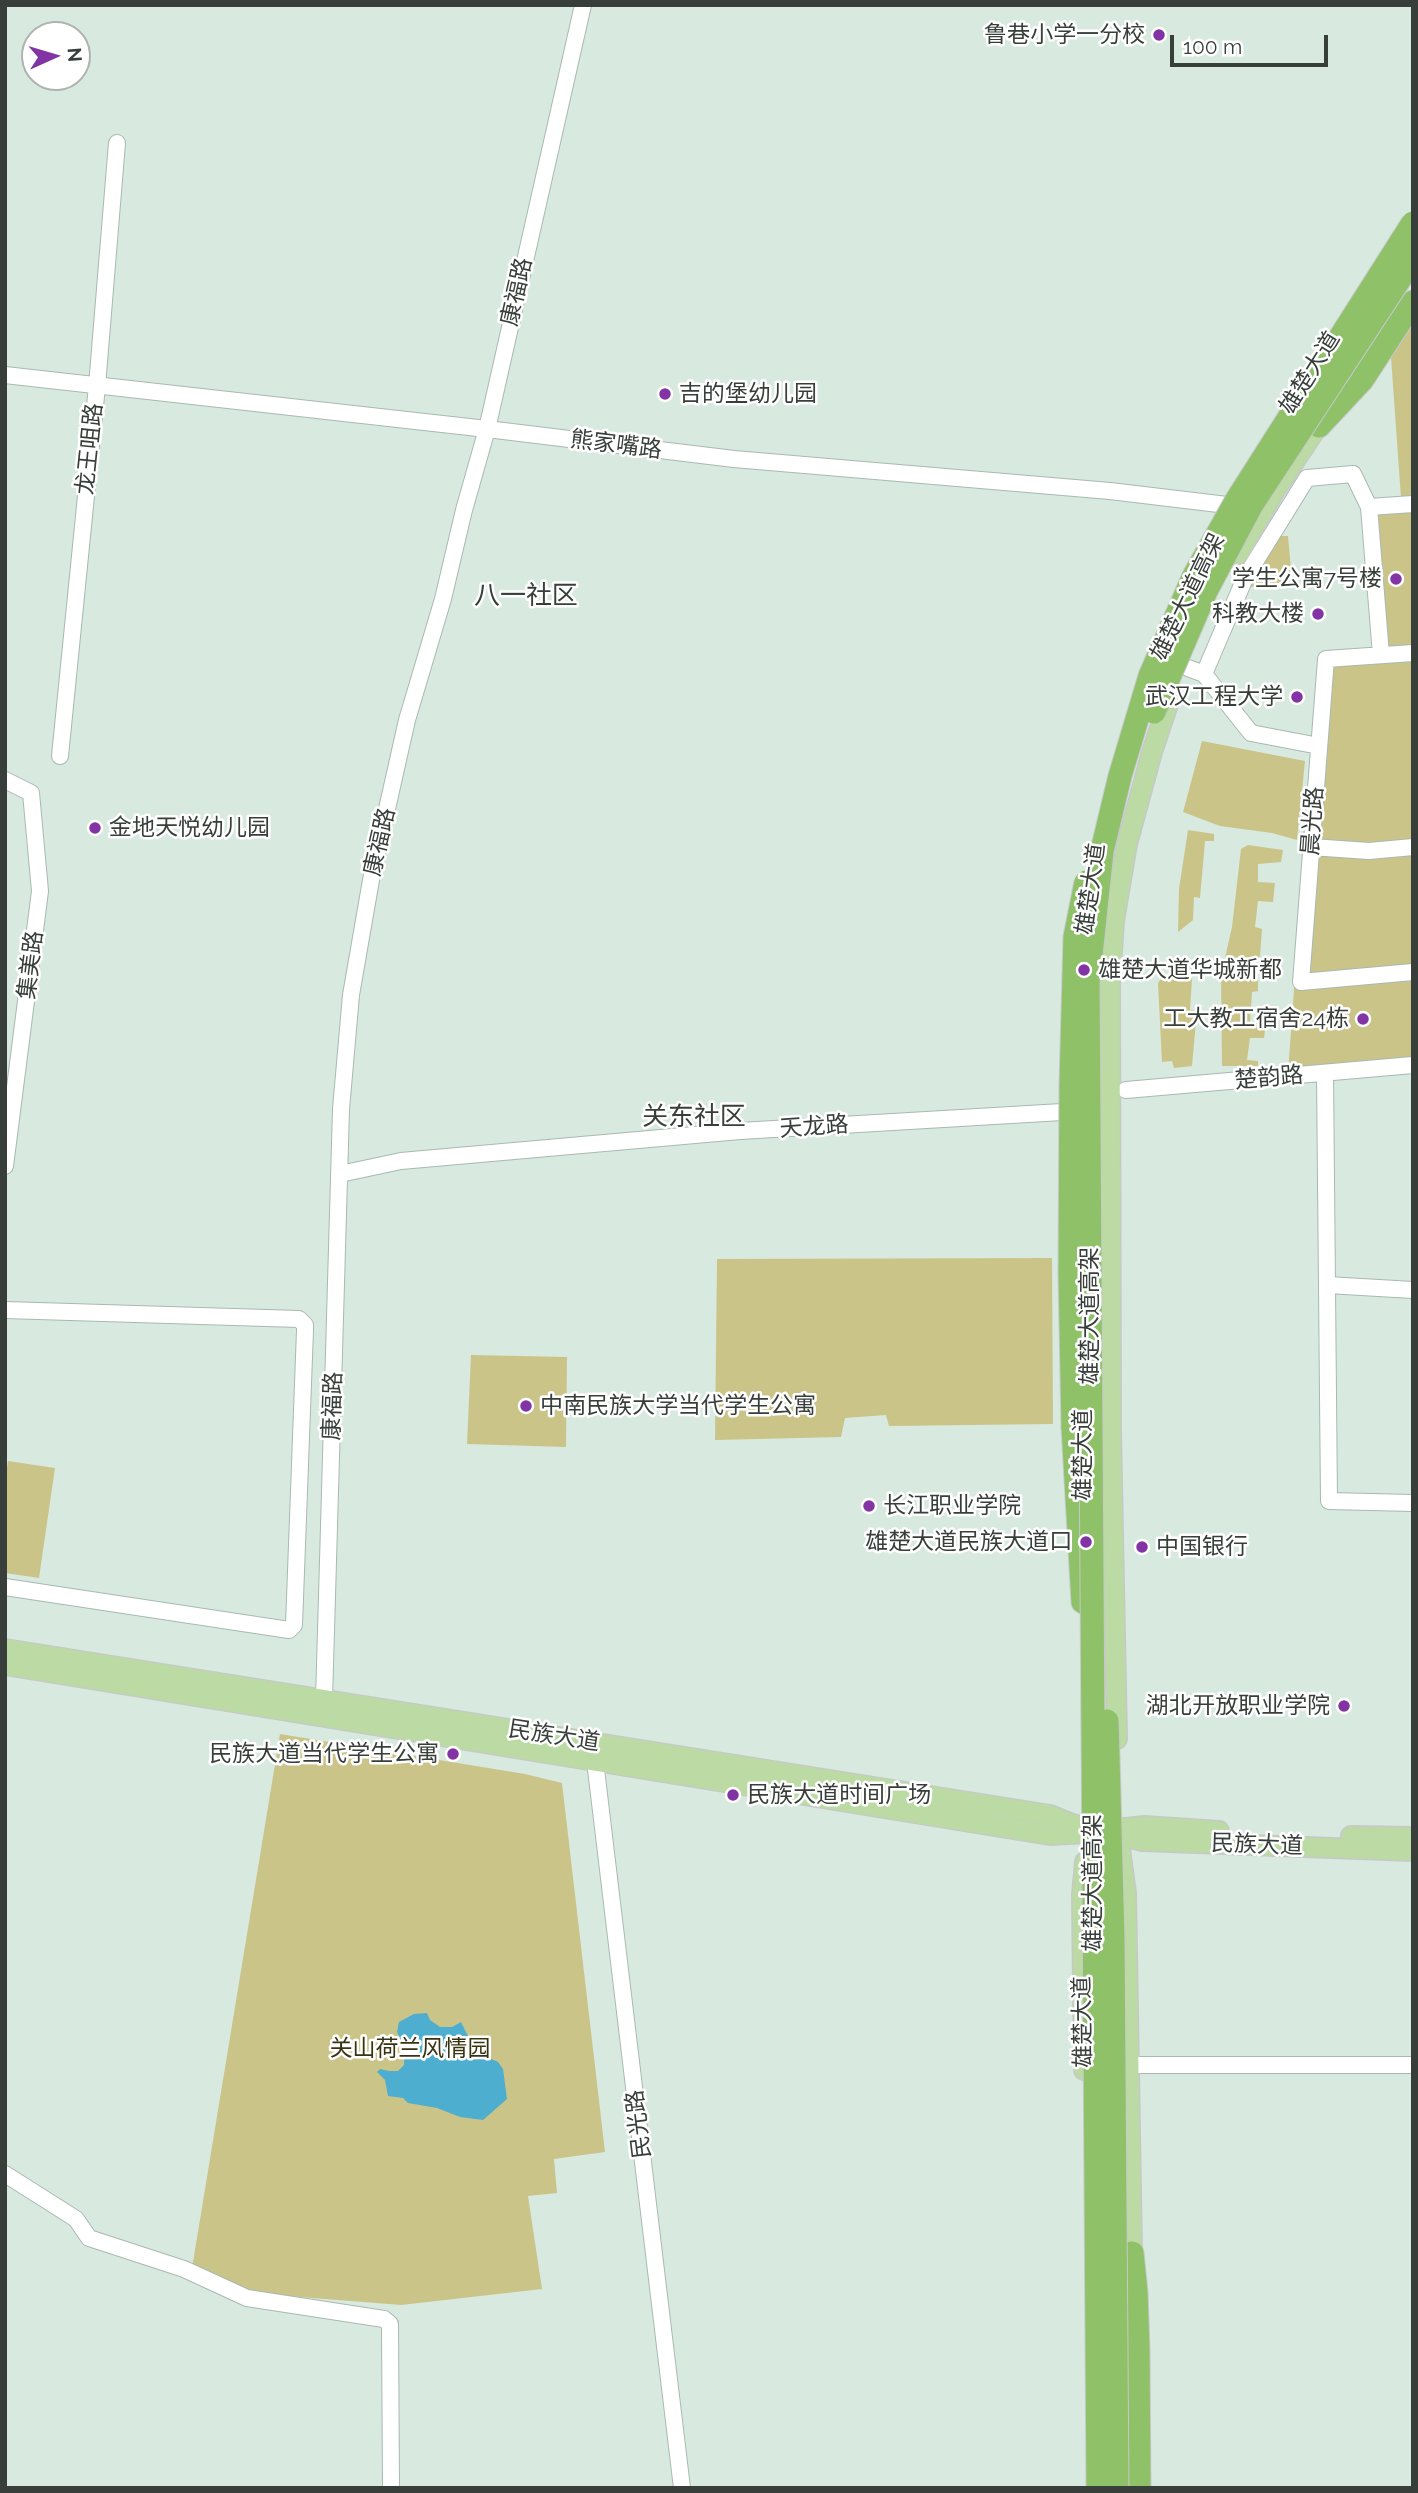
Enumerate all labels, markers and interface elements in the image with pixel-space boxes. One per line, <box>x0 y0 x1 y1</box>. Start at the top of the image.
north arrow <box>21 21 91 91</box>
place label: 鲁巷小学一分校 <box>984 21 1145 49</box>
scale bar <box>1173 21 1330 65</box>
marker: 鲁巷小学一分校 <box>1151 27 1167 43</box>
text: 100 m <box>1183 34 1242 59</box>
text: N <box>63 47 86 63</box>
street label: 康福路 <box>496 255 538 329</box>
street label: 雄楚大道 <box>1274 327 1346 419</box>
place label: 吉的堡幼儿园 <box>679 380 817 408</box>
marker: 吉的堡幼儿园 <box>657 386 673 402</box>
street label: 龙王咀路 <box>71 402 109 496</box>
street label: 熊家嘴路 <box>569 426 663 464</box>
street label: 雄楚大道高架 <box>1145 529 1231 665</box>
place label: 学生公寓7号楼 <box>1232 565 1382 593</box>
marker: 学生公寓7号楼 <box>1388 571 1404 587</box>
district label: 八一社区 <box>474 580 578 612</box>
place label: 科教大楼 <box>1212 600 1304 628</box>
marker: 科教大楼 <box>1310 606 1326 622</box>
place label: 武汉工程大学 <box>1145 683 1283 711</box>
marker: 武汉工程大学 <box>1289 689 1305 705</box>
street label: 晨光路 <box>1297 786 1329 856</box>
street label: 康福路 <box>359 805 401 879</box>
place label: 金地天悦幼儿园 <box>109 814 270 842</box>
marker: 金地天悦幼儿园 <box>87 820 103 836</box>
street label: 雄楚大道 <box>1071 842 1111 936</box>
street label: 集美路 <box>13 929 49 1001</box>
place label: 雄楚大道华城新都 <box>1098 956 1282 984</box>
marker: 雄楚大道华城新都 <box>1076 962 1092 978</box>
place label: 工大教工宿舍24栋 <box>1163 1005 1349 1033</box>
marker: 工大教工宿舍24栋 <box>1355 1011 1371 1027</box>
street label: 楚韵路 <box>1233 1061 1305 1095</box>
district label: 关东社区 <box>642 1101 746 1133</box>
street label: 天龙路 <box>779 1111 849 1143</box>
street label: 雄楚大道高架 <box>1076 1247 1104 1385</box>
street label: 康福路 <box>318 1371 348 1441</box>
place label: 中南民族大学当代学生公寓 <box>540 1392 816 1420</box>
marker: 中南民族大学当代学生公寓 <box>518 1398 534 1414</box>
street label: 雄楚大道 <box>1069 1409 1097 1501</box>
place label: 长江职业学院 <box>883 1492 1021 1520</box>
marker: 长江职业学院 <box>861 1498 877 1514</box>
place label: 雄楚大道民族大道口 <box>865 1528 1072 1556</box>
place label: 中国银行 <box>1156 1533 1248 1561</box>
marker: 雄楚大道民族大道口 <box>1078 1534 1094 1550</box>
marker: 中国银行 <box>1134 1539 1150 1555</box>
place label: 湖北开放职业学院 <box>1146 1692 1330 1720</box>
marker: 湖北开放职业学院 <box>1336 1698 1352 1714</box>
street label: 民族大道 <box>506 1715 602 1757</box>
place label: 民族大道当代学生公寓 <box>209 1740 439 1768</box>
marker: 民族大道当代学生公寓 <box>445 1746 461 1762</box>
place label: 民族大道时间广场 <box>747 1781 931 1809</box>
marker: 民族大道时间广场 <box>725 1787 741 1803</box>
street label: 雄楚大道高架 <box>1079 1814 1107 1952</box>
street label: 民族大道 <box>1211 1830 1303 1860</box>
street label: 雄楚大道 <box>1068 1976 1098 2068</box>
park label: 关山荷兰风情园 <box>330 2035 490 2063</box>
street label: 民光路 <box>621 2088 657 2160</box>

